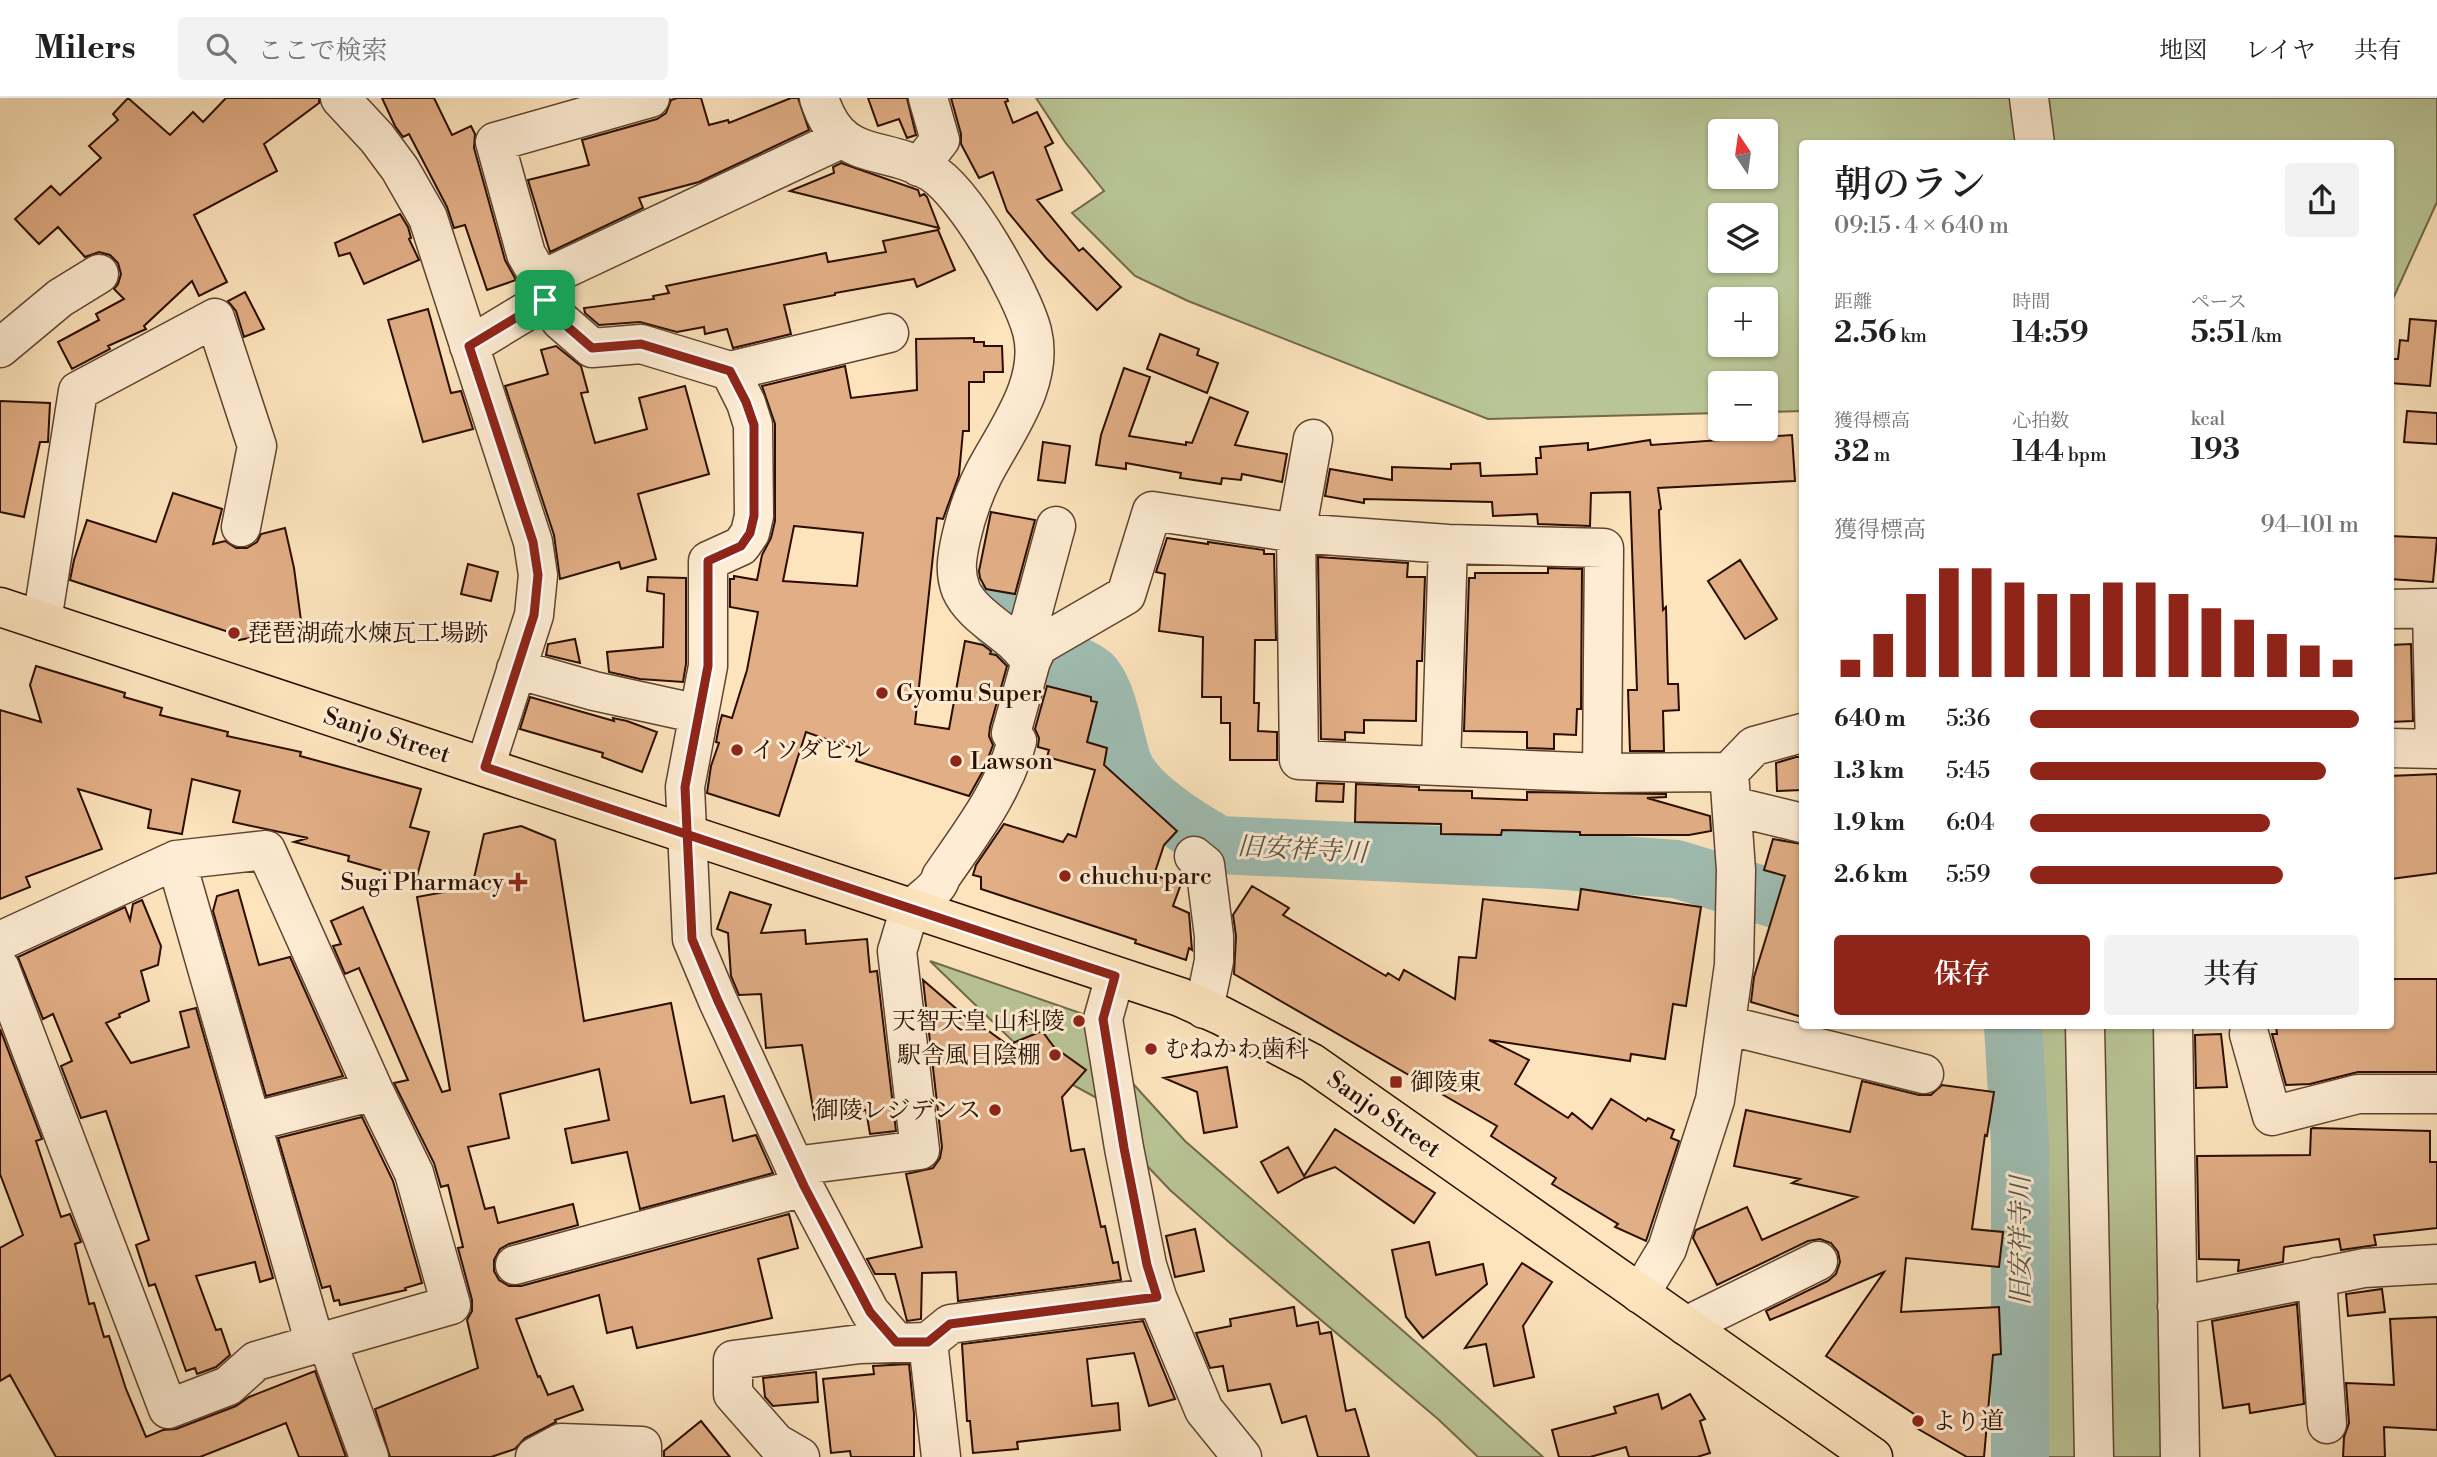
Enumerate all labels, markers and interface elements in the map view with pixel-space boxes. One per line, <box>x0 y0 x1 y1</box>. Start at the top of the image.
search box <box>178 17 668 80</box>
text: Milers <box>35 28 136 69</box>
icon: search <box>202 29 240 67</box>
text: ここで検索 <box>258 35 388 67</box>
text: 地図 <box>2159 36 2207 66</box>
text: レイヤ <box>2245 36 2316 66</box>
text: 共有 <box>2354 36 2402 66</box>
north arrow <box>1708 119 1778 189</box>
map controls <box>1708 119 1778 441</box>
text: 朝のラン <box>1834 162 1986 209</box>
button: share <box>2285 163 2359 237</box>
button: layers <box>1708 203 1778 273</box>
text: 09:15 · 4 × 640 m <box>1834 212 2009 240</box>
pin <box>515 270 575 330</box>
icon: arrive <box>526 281 564 319</box>
button: + <box>1708 287 1778 357</box>
text: 距離 <box>1834 290 1872 314</box>
text: 時間 <box>2012 290 2050 314</box>
text: ペース <box>2191 290 2247 314</box>
text: 2.56 <box>1834 314 1897 352</box>
text: 14:59 <box>2012 314 2089 352</box>
text: 5:51 <box>2191 314 2248 352</box>
text: km <box>1897 324 1927 348</box>
text: /km <box>2248 324 2282 348</box>
button: − <box>1708 371 1778 441</box>
text: kcal <box>2191 407 2225 431</box>
text: 獲得標高 <box>1834 409 1910 433</box>
text: 心拍数 <box>2012 409 2069 433</box>
text: 193 <box>2191 431 2240 469</box>
text: 32 <box>1834 433 1870 471</box>
text: 144 <box>2012 433 2064 471</box>
text: m <box>1870 443 1890 467</box>
text: bpm <box>2064 443 2107 467</box>
text: 94–101 m <box>2261 511 2359 539</box>
text: 獲得標高 <box>1834 516 1926 544</box>
place label: 琵琶湖疏水煉瓦工場跡 <box>248 619 488 649</box>
marker: 琵琶湖疏水煉瓦工場跡 <box>226 625 242 641</box>
place label: Gyomu Super <box>896 679 1042 709</box>
marker: Gyomu Super <box>874 685 890 701</box>
street label: Sanjo Street <box>319 701 454 771</box>
text: 640 m <box>1834 705 1906 733</box>
text: 5:36 <box>1946 705 1991 733</box>
place label: イソダビル <box>751 736 871 766</box>
marker: イソダビル <box>729 742 745 758</box>
place label: Lawson <box>970 747 1053 777</box>
marker: Lawson <box>948 753 964 769</box>
text: 1.3 km <box>1834 757 1904 785</box>
text: 5:45 <box>1946 757 1990 785</box>
text: 1.9 km <box>1834 809 1905 837</box>
text: 6:04 <box>1946 809 1994 837</box>
water label: 旧安祥寺川 <box>1236 831 1371 870</box>
text: 2.6 km <box>1834 861 1908 889</box>
text: 5:59 <box>1946 861 1990 889</box>
place label: chuchu parc <box>1079 862 1212 892</box>
place label: Sugi Pharmacy <box>341 868 504 898</box>
marker: chuchu parc <box>1057 868 1073 884</box>
marker: Sugi Pharmacy <box>510 874 526 890</box>
button: 保存 <box>1834 935 2090 1015</box>
button: 共有 <box>2104 935 2359 1015</box>
place label: 天智天皇 山科陵 <box>892 1007 1065 1037</box>
marker: 天智天皇 山科陵 <box>1071 1013 1087 1029</box>
place label: むねかわ歯科 <box>1165 1035 1309 1065</box>
place label: 駅舎風日陰棚 <box>897 1041 1041 1071</box>
marker: むねかわ歯科 <box>1143 1041 1159 1057</box>
marker: 駅舎風日陰棚 <box>1047 1047 1063 1063</box>
street label: Sanjo Street <box>1321 1065 1446 1165</box>
place label: 御陵東 <box>1410 1068 1482 1098</box>
marker: 御陵東 <box>1388 1074 1404 1090</box>
place label: 御陵レジデンス <box>815 1096 981 1126</box>
marker: 御陵レジデンス <box>987 1102 1003 1118</box>
water label: 旧安祥寺川 <box>2005 1173 2037 1306</box>
place label: より道 <box>1932 1407 2004 1437</box>
marker: より道 <box>1910 1413 1926 1429</box>

